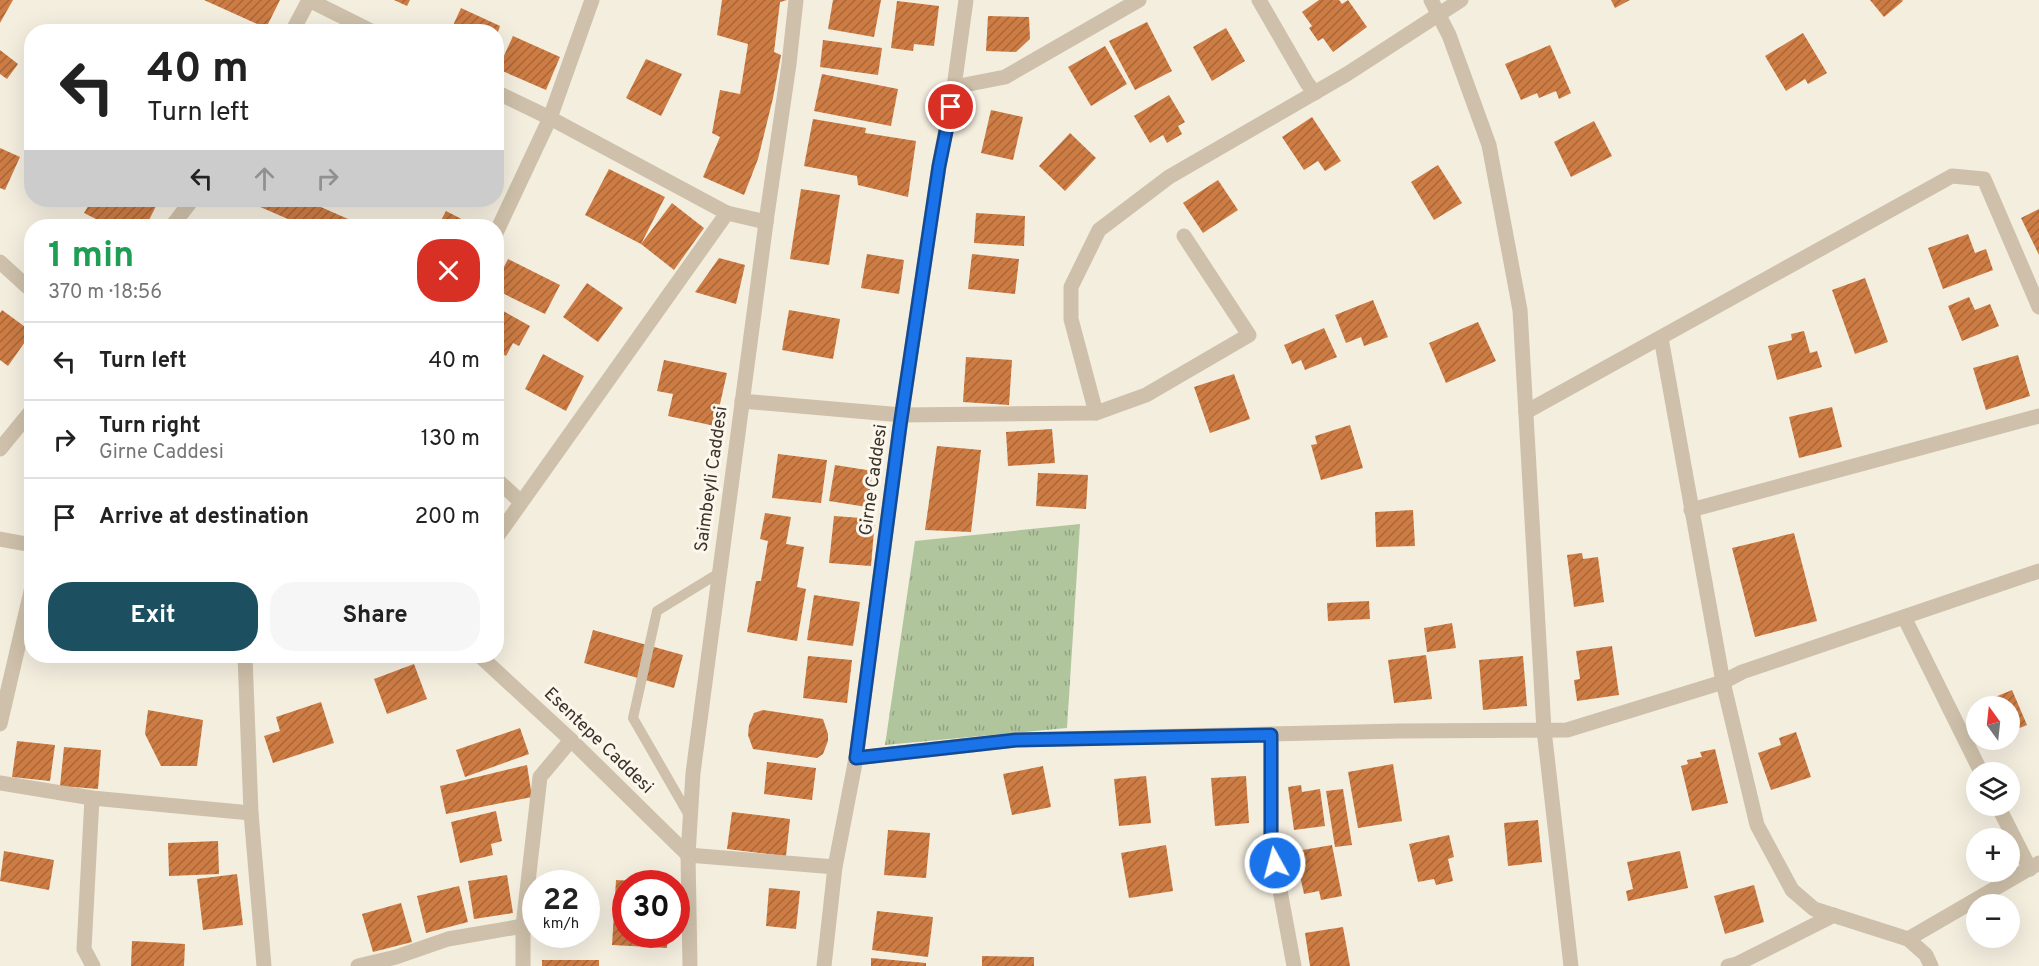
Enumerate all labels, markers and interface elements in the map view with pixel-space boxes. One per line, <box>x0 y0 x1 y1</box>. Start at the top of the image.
text: 40 m <box>147 44 249 97</box>
icon: left <box>48 48 126 126</box>
pin <box>925 81 976 132</box>
icon: arrive <box>934 90 967 123</box>
text: Turn left <box>147 96 249 130</box>
icon: left <box>185 162 218 195</box>
icon: ahead <box>248 162 281 195</box>
icon: right <box>311 162 344 195</box>
text: 1 min <box>48 234 134 280</box>
button: close <box>417 239 480 302</box>
text: 370 m · 18:56 <box>48 280 162 306</box>
icon: left <box>48 345 81 378</box>
text: Turn left <box>99 348 187 375</box>
text: 40 m <box>428 348 480 375</box>
street label: Saimbeyli Caddesi <box>690 405 734 553</box>
text: Turn right <box>99 413 201 440</box>
icon: right <box>48 423 81 456</box>
street label: Girne Caddesi <box>855 423 893 537</box>
text: 130 m <box>421 426 480 453</box>
text: Girne Caddesi <box>99 440 224 466</box>
icon: arrive <box>48 501 81 534</box>
text: Arrive at destination <box>99 504 309 531</box>
text: 200 m <box>415 504 480 531</box>
button: Exit <box>48 582 258 651</box>
button: Share <box>270 582 480 651</box>
street label: Esentepe Caddesi <box>538 683 658 799</box>
north arrow <box>1966 696 2020 750</box>
map controls <box>1966 696 2020 948</box>
button: layers <box>1966 762 2020 816</box>
button: + <box>1966 828 2020 882</box>
position arrow <box>1243 831 1307 895</box>
speed limit sign: 30 <box>612 870 690 948</box>
text: 22 <box>543 883 579 920</box>
button: − <box>1966 894 2020 948</box>
text: km/h <box>543 915 579 934</box>

